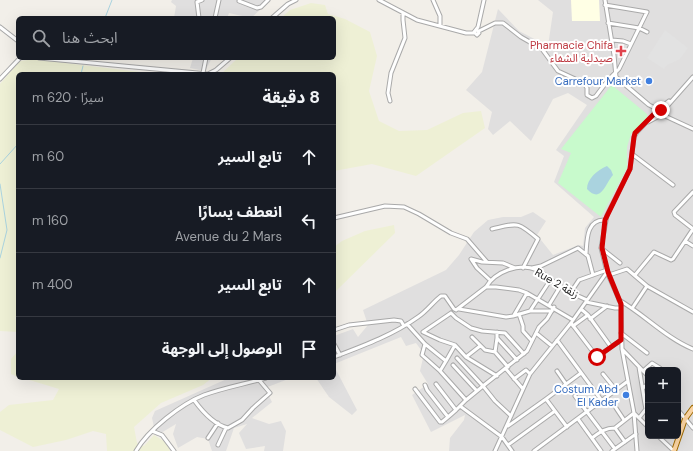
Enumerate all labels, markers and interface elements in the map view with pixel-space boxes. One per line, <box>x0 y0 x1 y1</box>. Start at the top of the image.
search box <box>16 16 336 60</box>
icon: search <box>30 27 52 49</box>
text: ابحث هنا <box>62 28 118 48</box>
place label: Pharmacie Chifa صيدلية الشفاء <box>530 38 613 65</box>
marker: Pharmacie Chifa صيدلية الشفاء <box>616 46 626 56</box>
place label: Carrefour Market <box>555 74 641 88</box>
marker: Carrefour Market <box>644 76 654 86</box>
text: 8 دقيقة <box>262 86 320 108</box>
text: سيرًا · 620 m <box>32 89 104 106</box>
route end <box>652 101 670 119</box>
icon: ahead <box>298 146 320 168</box>
text: تابع السير <box>218 147 282 167</box>
text: 60 m <box>32 148 64 165</box>
text: انعطف يسارًا <box>198 202 282 222</box>
icon: left <box>298 210 320 232</box>
text: 160 m <box>32 212 68 229</box>
text: Avenue du 2 Mars <box>175 228 282 245</box>
street label: Rue 2 زنقة <box>532 265 582 301</box>
icon: ahead <box>298 274 320 296</box>
text: تابع السير <box>218 275 282 295</box>
text: 400 m <box>32 276 73 293</box>
icon: arrive <box>298 338 320 360</box>
text: الوصول إلى الوجهة <box>162 339 282 359</box>
route start <box>588 348 606 366</box>
map controls <box>645 367 681 439</box>
button: + <box>645 367 681 403</box>
place label: Costum Abd El Kader <box>554 382 618 409</box>
marker: Costum Abd El Kader <box>621 390 631 400</box>
button: − <box>645 403 681 439</box>

